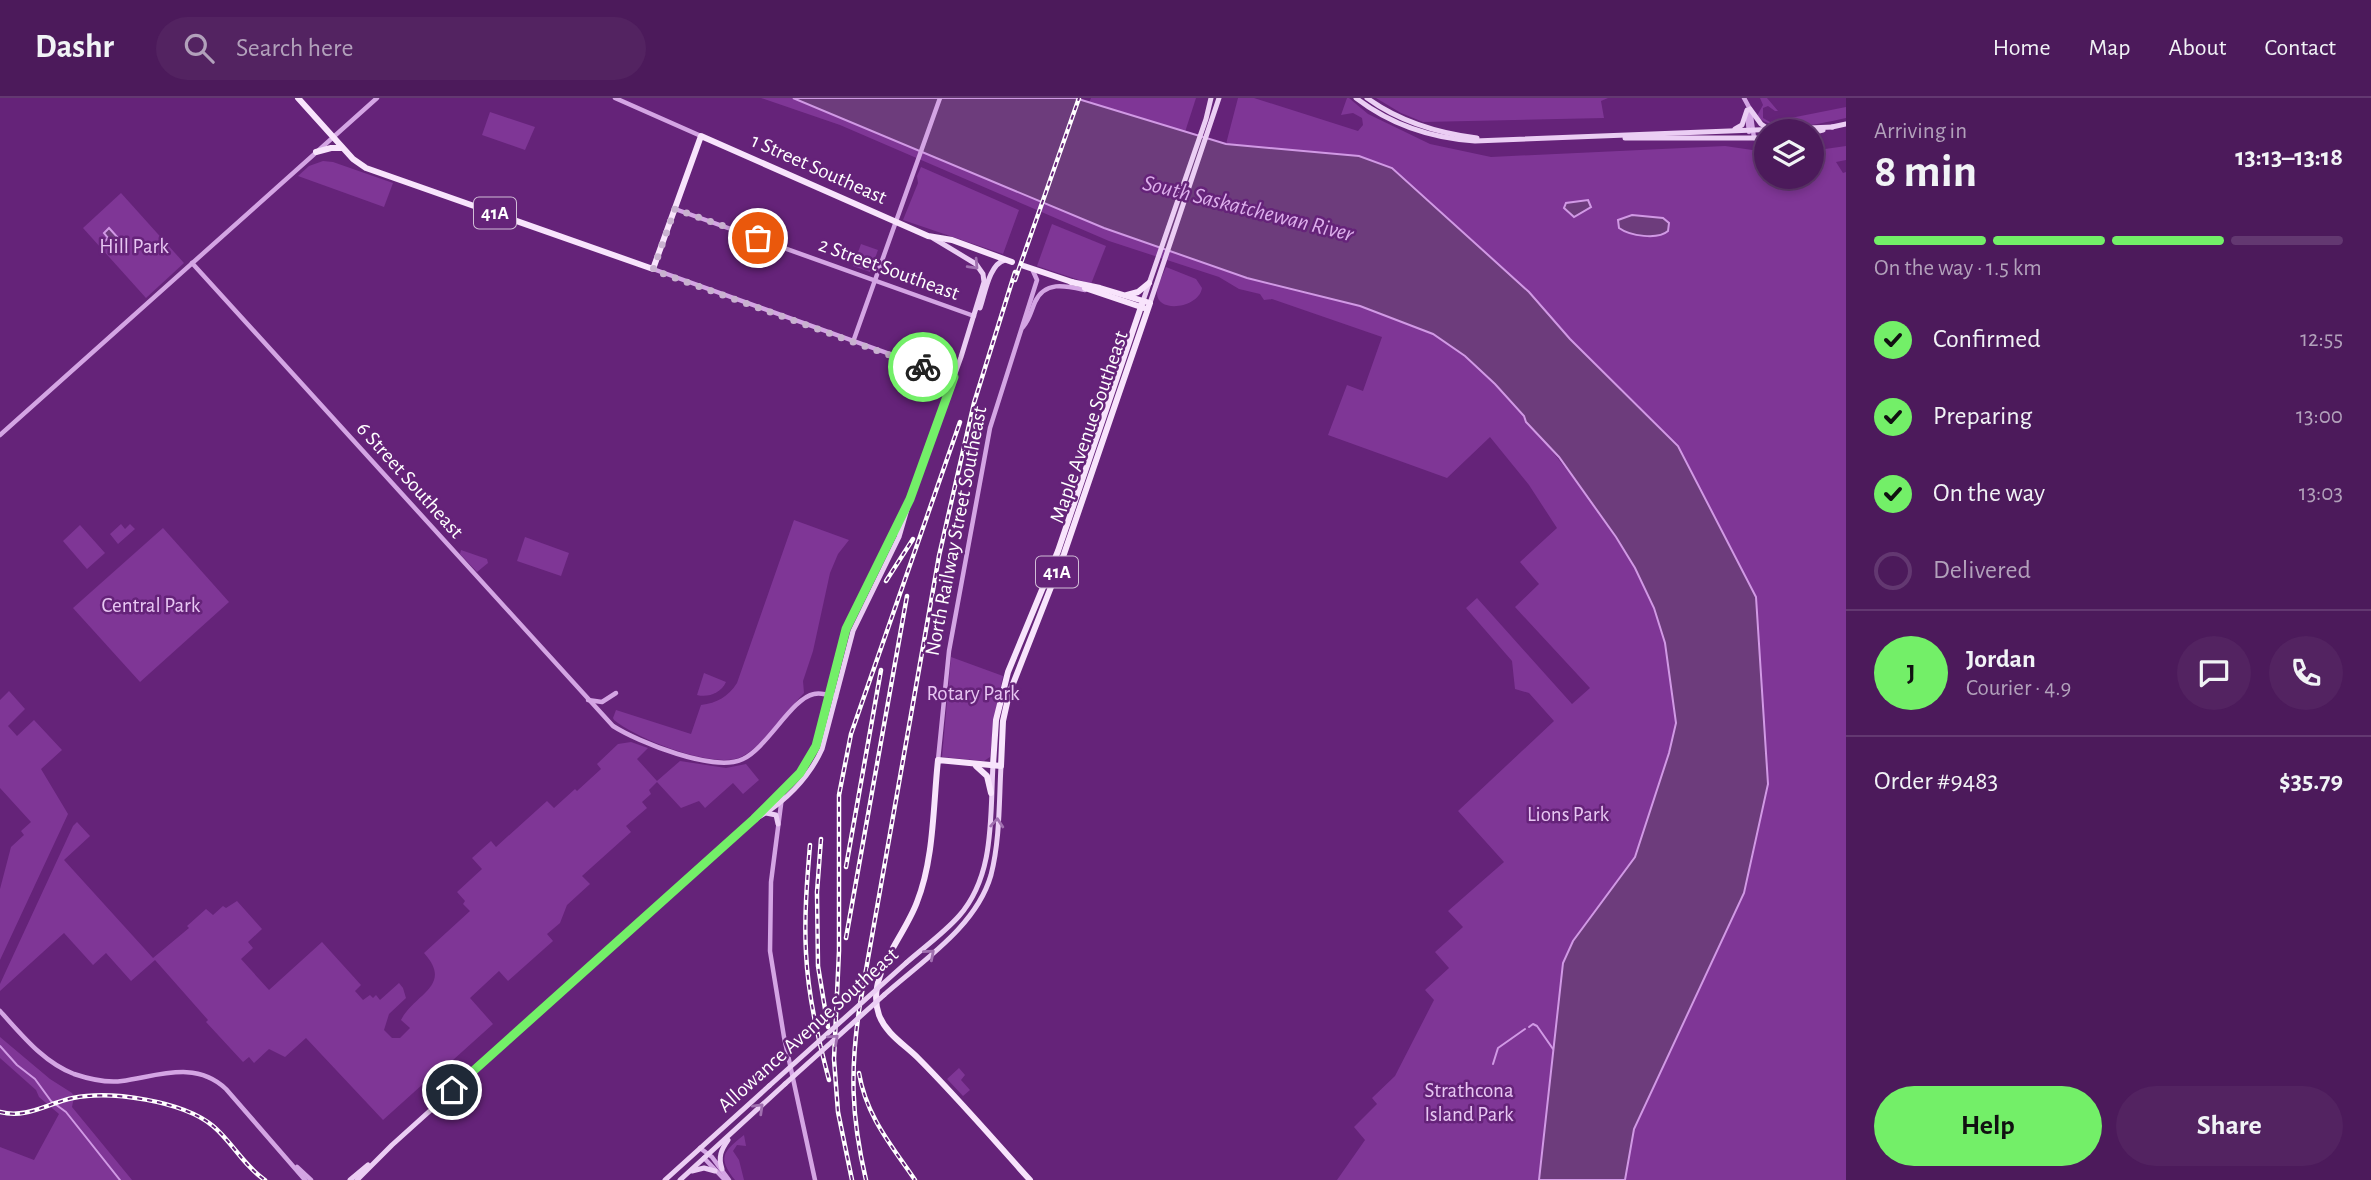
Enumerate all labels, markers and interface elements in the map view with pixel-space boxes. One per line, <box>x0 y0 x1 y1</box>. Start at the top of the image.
search box <box>156 17 646 80</box>
icon: search <box>180 29 218 67</box>
text: Dashr <box>35 31 114 64</box>
text: Search here <box>236 35 353 61</box>
text: Home <box>1993 36 2051 60</box>
text: Map <box>2089 36 2131 60</box>
text: About <box>2169 36 2226 60</box>
text: Contact <box>2264 36 2336 60</box>
map controls <box>1754 119 1824 189</box>
button: layers <box>1754 119 1824 189</box>
text: Arriving in <box>1874 120 1967 143</box>
street label: 1 Street Southeast <box>748 130 890 208</box>
text: 13:13–13:18 <box>2235 144 2343 170</box>
text: 8 min <box>1874 149 1977 195</box>
water label: South Saskatchewan River <box>1140 172 1356 246</box>
road number: 41A <box>474 197 516 228</box>
pin <box>728 208 788 268</box>
icon: bag <box>739 219 777 257</box>
street label: 2 Street Southeast <box>816 234 962 304</box>
park label: Hill Park <box>99 236 169 257</box>
one-way arrow <box>966 257 979 270</box>
text: On the way · 1.5 km <box>1874 257 2042 280</box>
icon: check <box>1874 321 1912 359</box>
text: Confirmed <box>1933 326 2041 352</box>
street label: Maple Avenue Southeast <box>1046 328 1132 526</box>
text: 12:55 <box>2300 328 2343 351</box>
courier <box>888 332 958 402</box>
icon: bike <box>904 348 942 386</box>
icon: check <box>1874 398 1912 436</box>
text: Preparing <box>1933 403 2032 429</box>
street label: North Railway Street Southeast <box>921 404 991 657</box>
text: 13:00 <box>2296 405 2343 428</box>
street label: 6 Street Southeast <box>353 418 468 542</box>
icon: check <box>1874 475 1912 513</box>
text: On the way <box>1933 480 2045 506</box>
text: 13:03 <box>2299 482 2343 505</box>
road number: 41A <box>1036 556 1078 587</box>
text: Delivered <box>1933 557 2031 583</box>
park label: Central Park <box>102 595 201 616</box>
button: chat <box>2177 636 2251 710</box>
button: phone <box>2269 636 2343 710</box>
text: Jordan <box>1966 646 2036 672</box>
text: J <box>1907 660 1915 686</box>
text: Courier · 4.9 <box>1966 677 2071 700</box>
park label: Rotary Park <box>926 683 1020 704</box>
text: Order #9483 <box>1874 768 1998 794</box>
text: $35.79 <box>2279 768 2343 794</box>
park label: Lions Park <box>1527 804 1610 825</box>
one-way arrow <box>989 818 1004 829</box>
street label: Allowance Avenue Southeast <box>714 944 902 1116</box>
one-way arrow <box>921 950 934 962</box>
one-way arrow <box>826 1035 839 1048</box>
pin <box>422 1060 482 1120</box>
icon: home <box>433 1071 471 1109</box>
park label: Strathcona Island Park <box>1424 1080 1514 1125</box>
button: Help <box>1874 1086 2102 1166</box>
button: Share <box>2116 1086 2343 1166</box>
one-way arrow <box>751 1104 764 1117</box>

